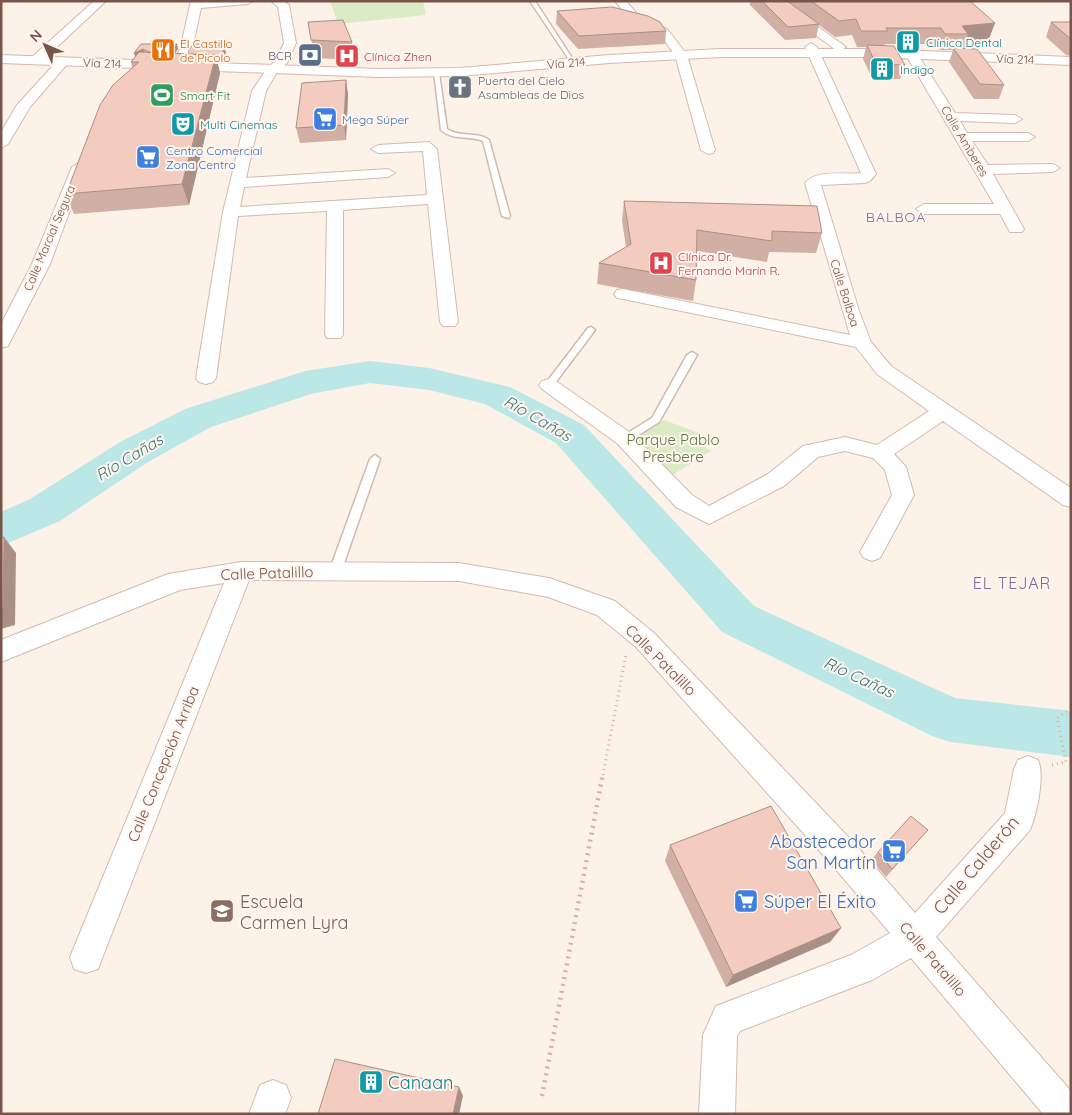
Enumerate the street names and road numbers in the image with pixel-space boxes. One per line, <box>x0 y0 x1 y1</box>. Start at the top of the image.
street label: Vía 214 <box>996 51 1034 67</box>
street label: Vía 214 <box>546 54 586 72</box>
street label: Vía 214 <box>83 55 121 71</box>
street label: Calle Amberes <box>938 103 992 180</box>
street label: Calle Marcial Segura <box>20 183 78 293</box>
street label: Calle Balboa <box>827 257 863 329</box>
street label: Calle Patalillo <box>220 562 314 584</box>
street label: Calle Patalillo <box>621 620 701 700</box>
street label: Calle Concepción Arriba <box>123 683 203 845</box>
street label: Calle Calderón <box>928 811 1024 919</box>
street label: Calle Patalillo <box>895 918 971 1000</box>

